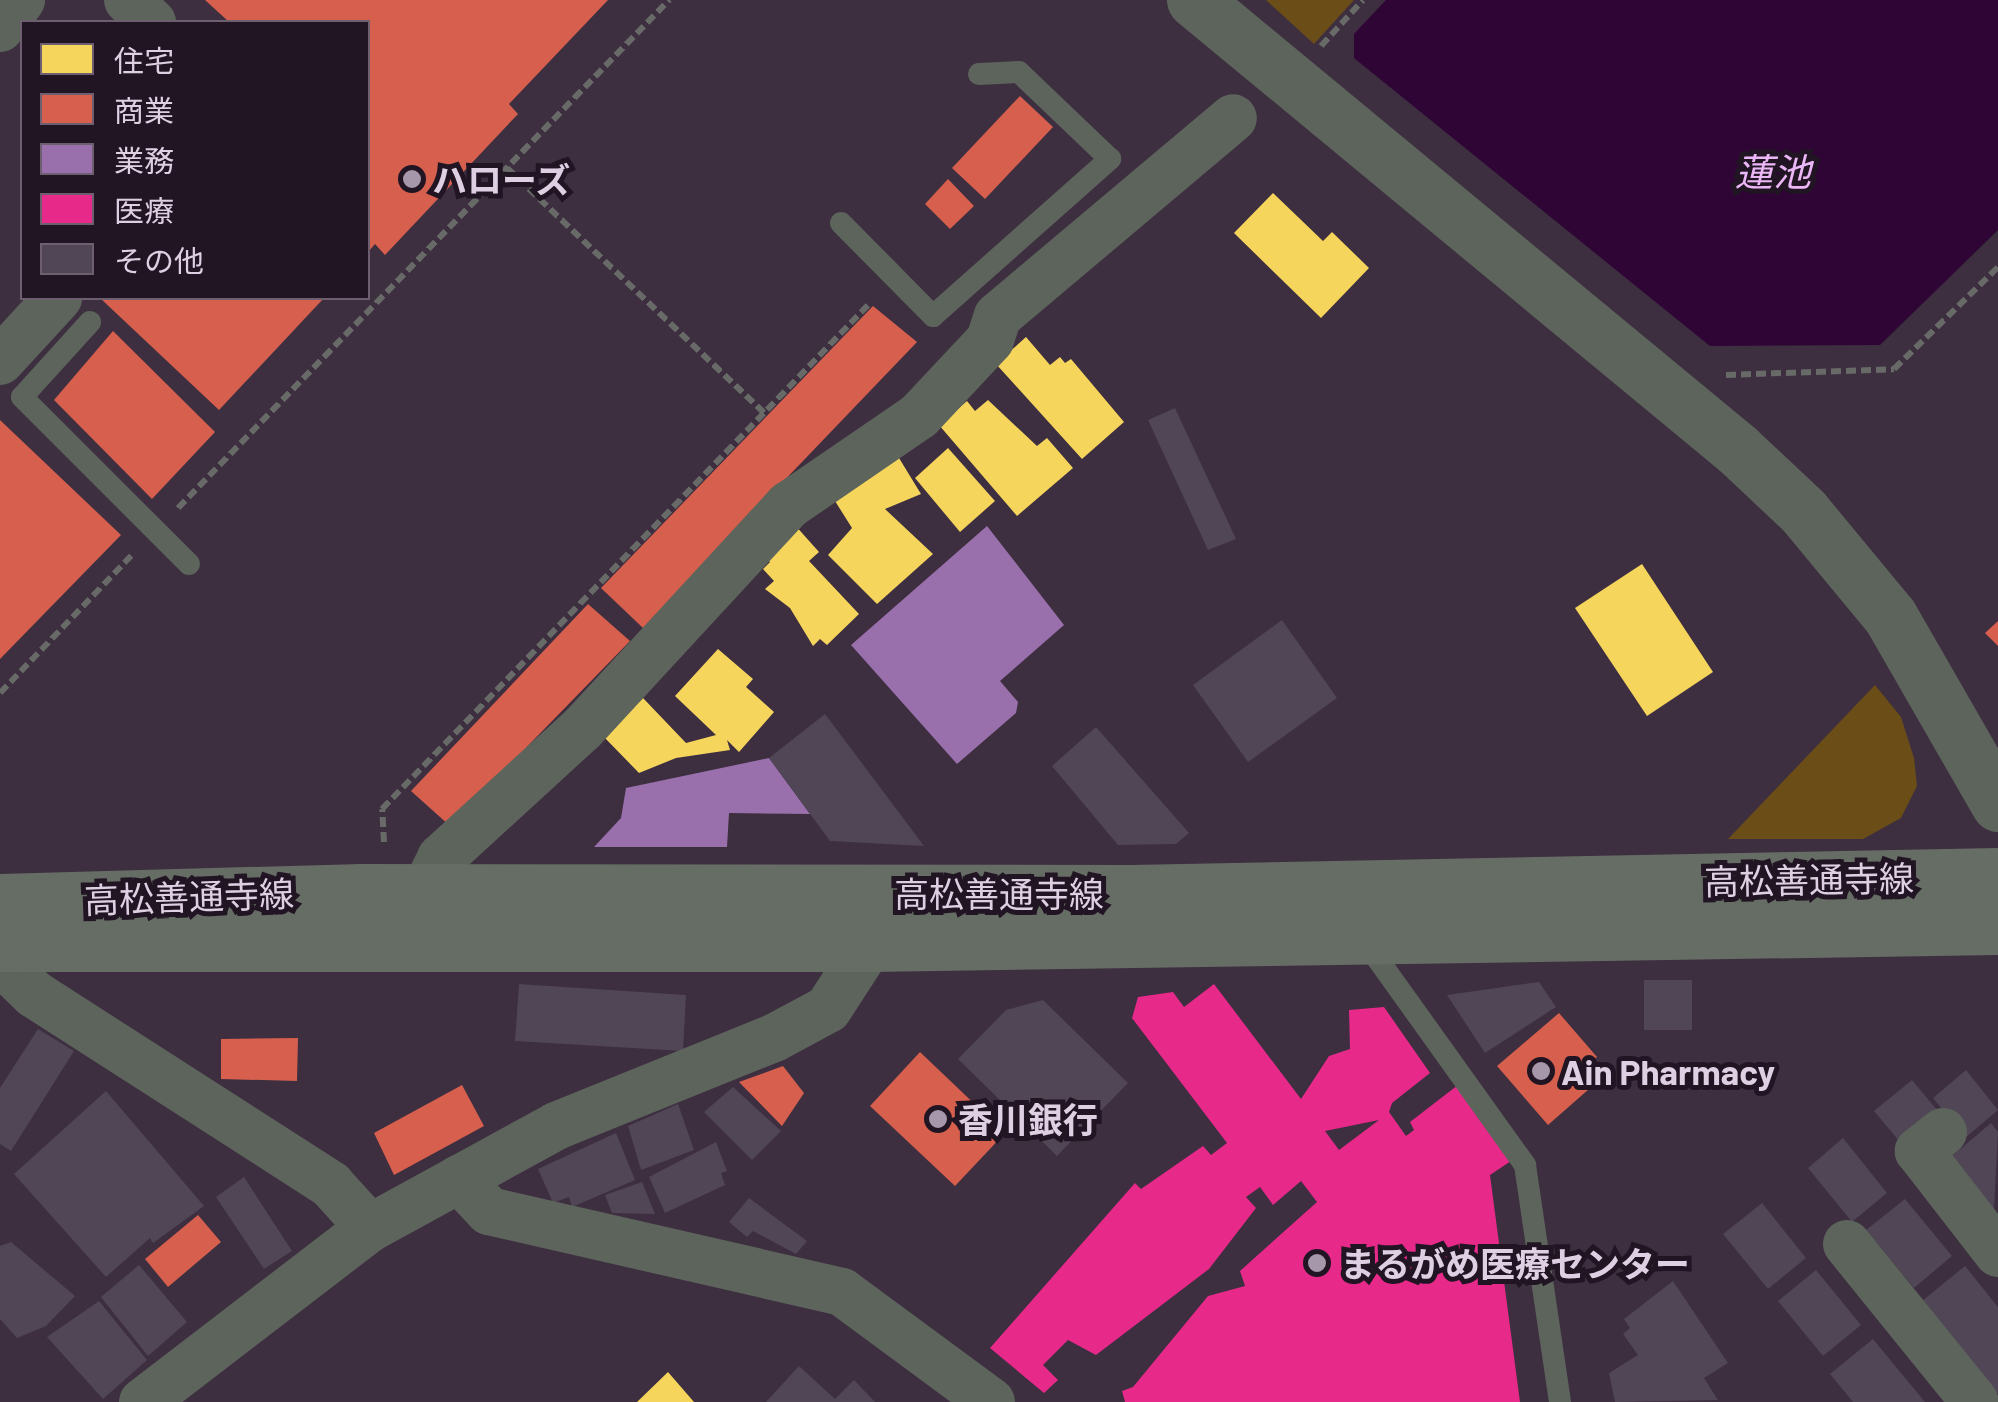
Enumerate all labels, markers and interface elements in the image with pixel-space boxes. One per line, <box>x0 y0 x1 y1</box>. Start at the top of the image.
legend <box>20 20 370 300</box>
text: 住宅 <box>114 42 174 78</box>
text: 商業 <box>114 92 174 128</box>
text: 業務 <box>114 142 174 178</box>
water label: 蓮池 <box>1735 149 1811 195</box>
place label: ハローズ <box>432 158 572 200</box>
marker: ハローズ <box>401 168 423 190</box>
text: 医療 <box>114 192 174 228</box>
text: その他 <box>114 242 204 278</box>
street label: 高松善通寺線 <box>1704 856 1914 902</box>
street label: 高松善通寺線 <box>83 871 295 921</box>
street label: 高松善通寺線 <box>894 872 1104 914</box>
place label: Ain Pharmacy <box>1561 1050 1775 1092</box>
marker: Ain Pharmacy <box>1530 1060 1552 1082</box>
place label: 香川銀行 <box>958 1098 1098 1140</box>
marker: 香川銀行 <box>927 1108 949 1130</box>
place label: まるがめ医療センター <box>1340 1242 1690 1284</box>
marker: まるがめ医療センター <box>1304 1250 1330 1276</box>

